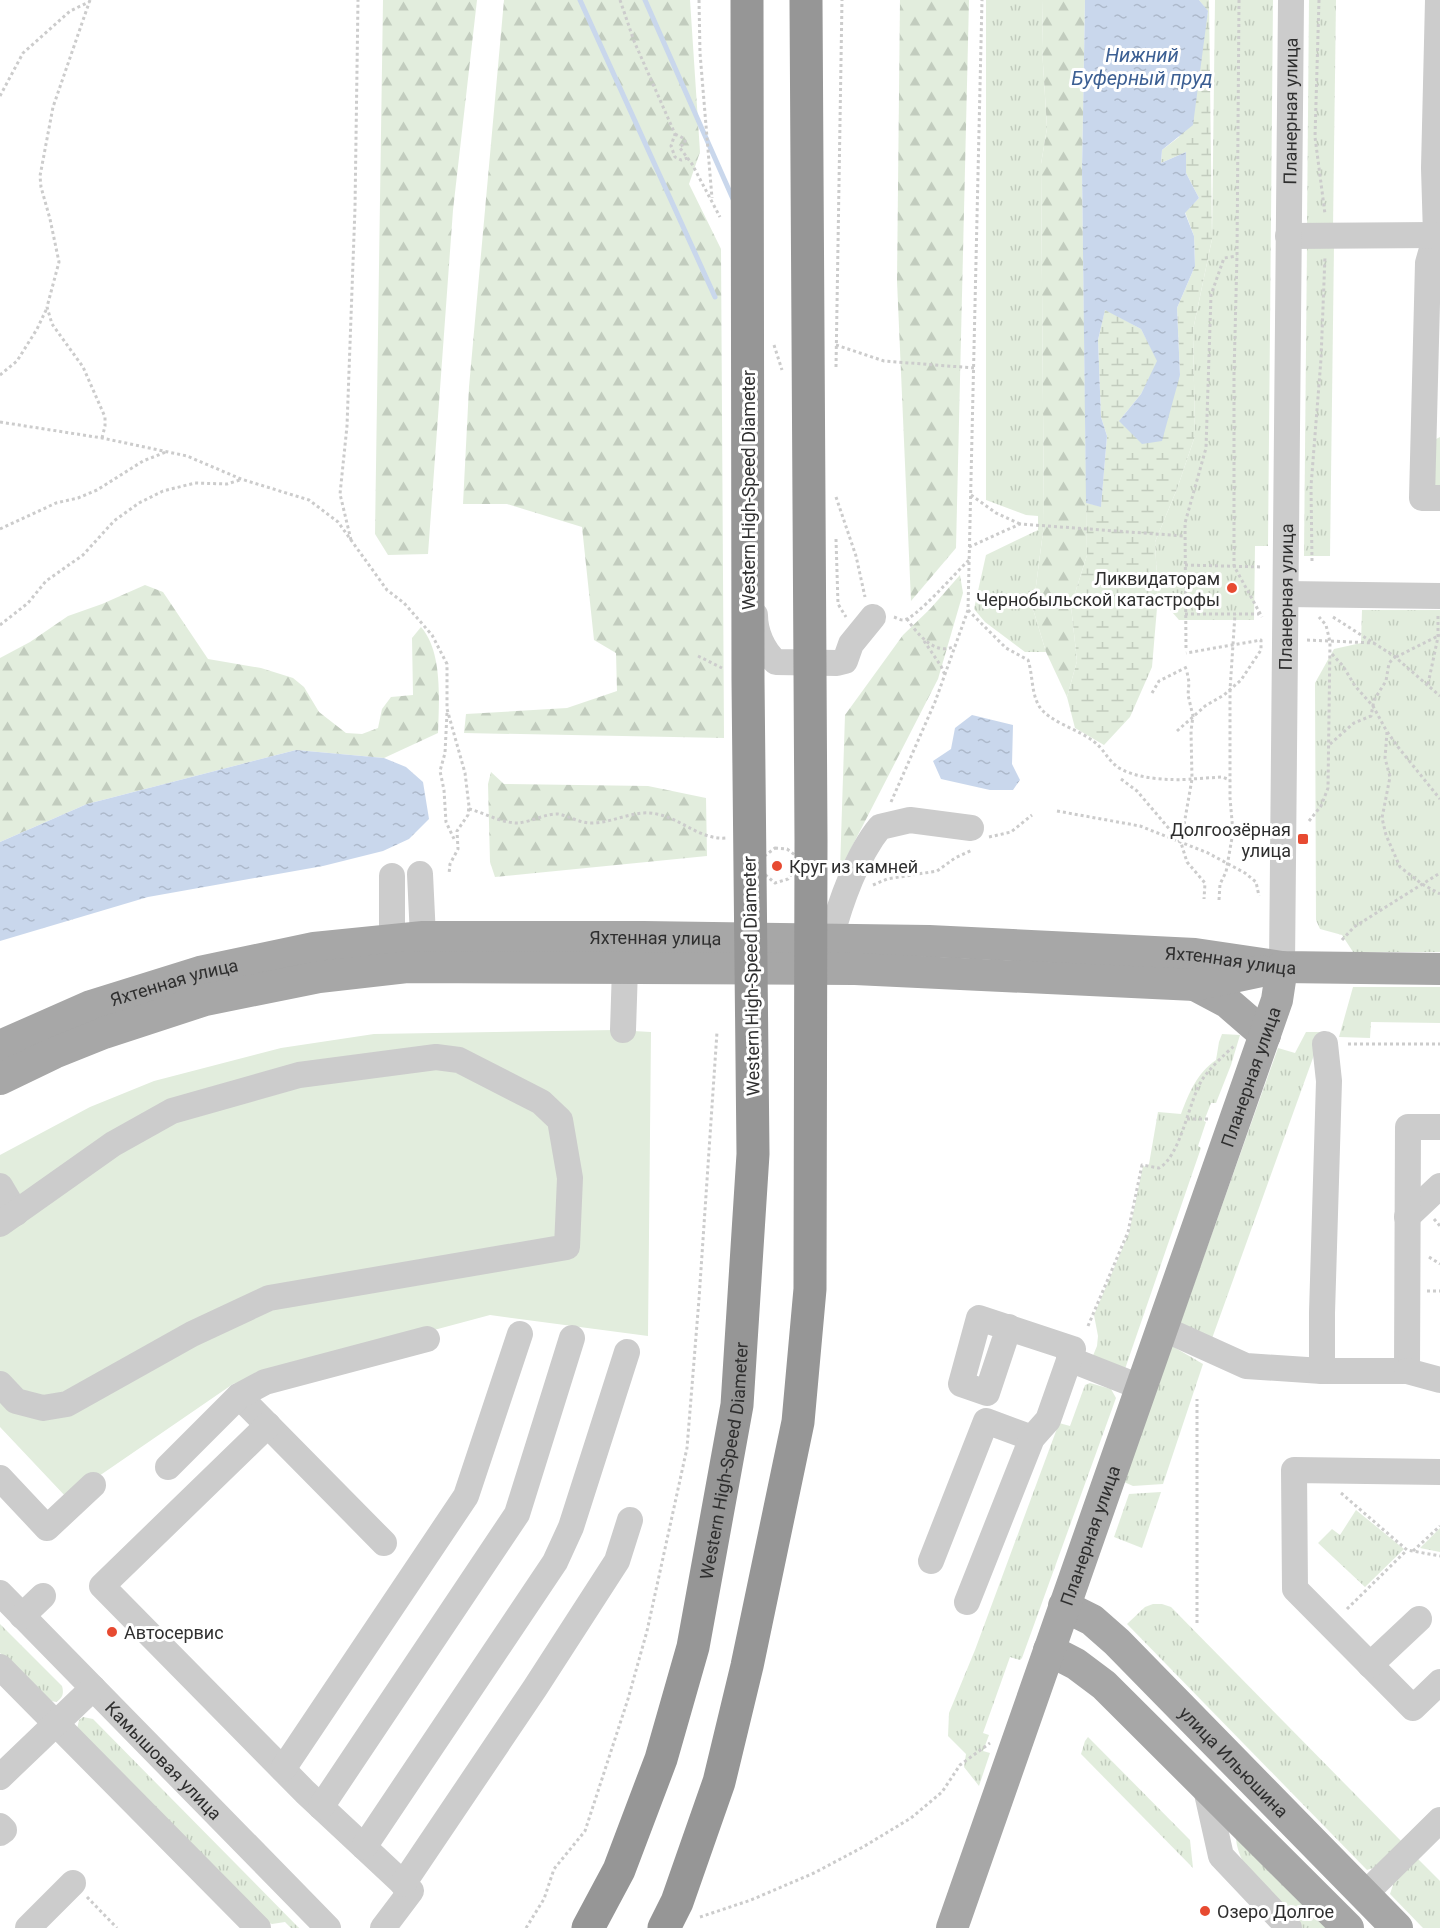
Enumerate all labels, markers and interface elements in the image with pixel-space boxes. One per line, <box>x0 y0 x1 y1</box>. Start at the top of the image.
street label: Планерная улица <box>1279 37 1301 185</box>
water label: Нижний Буферный пруд <box>1071 43 1213 90</box>
street label: Western High-Speed Diameter <box>738 370 759 610</box>
street label: Планерная улица <box>1274 523 1297 671</box>
place label: Ликвидаторам Чернобыльской катастрофы <box>976 568 1220 610</box>
marker: Ликвидаторам Чернобыльской катастрофы <box>1225 581 1239 595</box>
place label: Долгоозёрная улица <box>1170 819 1291 861</box>
marker: Долгоозёрная улица <box>1296 832 1310 846</box>
street label: Western High-Speed Diameter <box>738 856 764 1096</box>
place label: Круг из камней <box>789 856 918 877</box>
marker: Круг из камней <box>770 859 784 873</box>
street label: Яхтенная улица <box>589 927 722 949</box>
street label: Яхтенная улица <box>1164 942 1296 978</box>
street label: Яхтенная улица <box>107 954 240 1010</box>
street label: Планерная улица <box>1216 1004 1284 1150</box>
street label: Western High-Speed Diameter <box>695 1341 751 1581</box>
street label: Планерная улица <box>1055 1463 1124 1608</box>
place label: Автосервис <box>124 1622 224 1643</box>
marker: Автосервис <box>105 1625 119 1639</box>
street label: Камышовая улица <box>101 1697 226 1824</box>
street label: улица Ильюшина <box>1175 1702 1293 1821</box>
place label: Озеро Долгое <box>1217 1901 1334 1922</box>
marker: Озеро Долгое <box>1198 1904 1212 1918</box>

